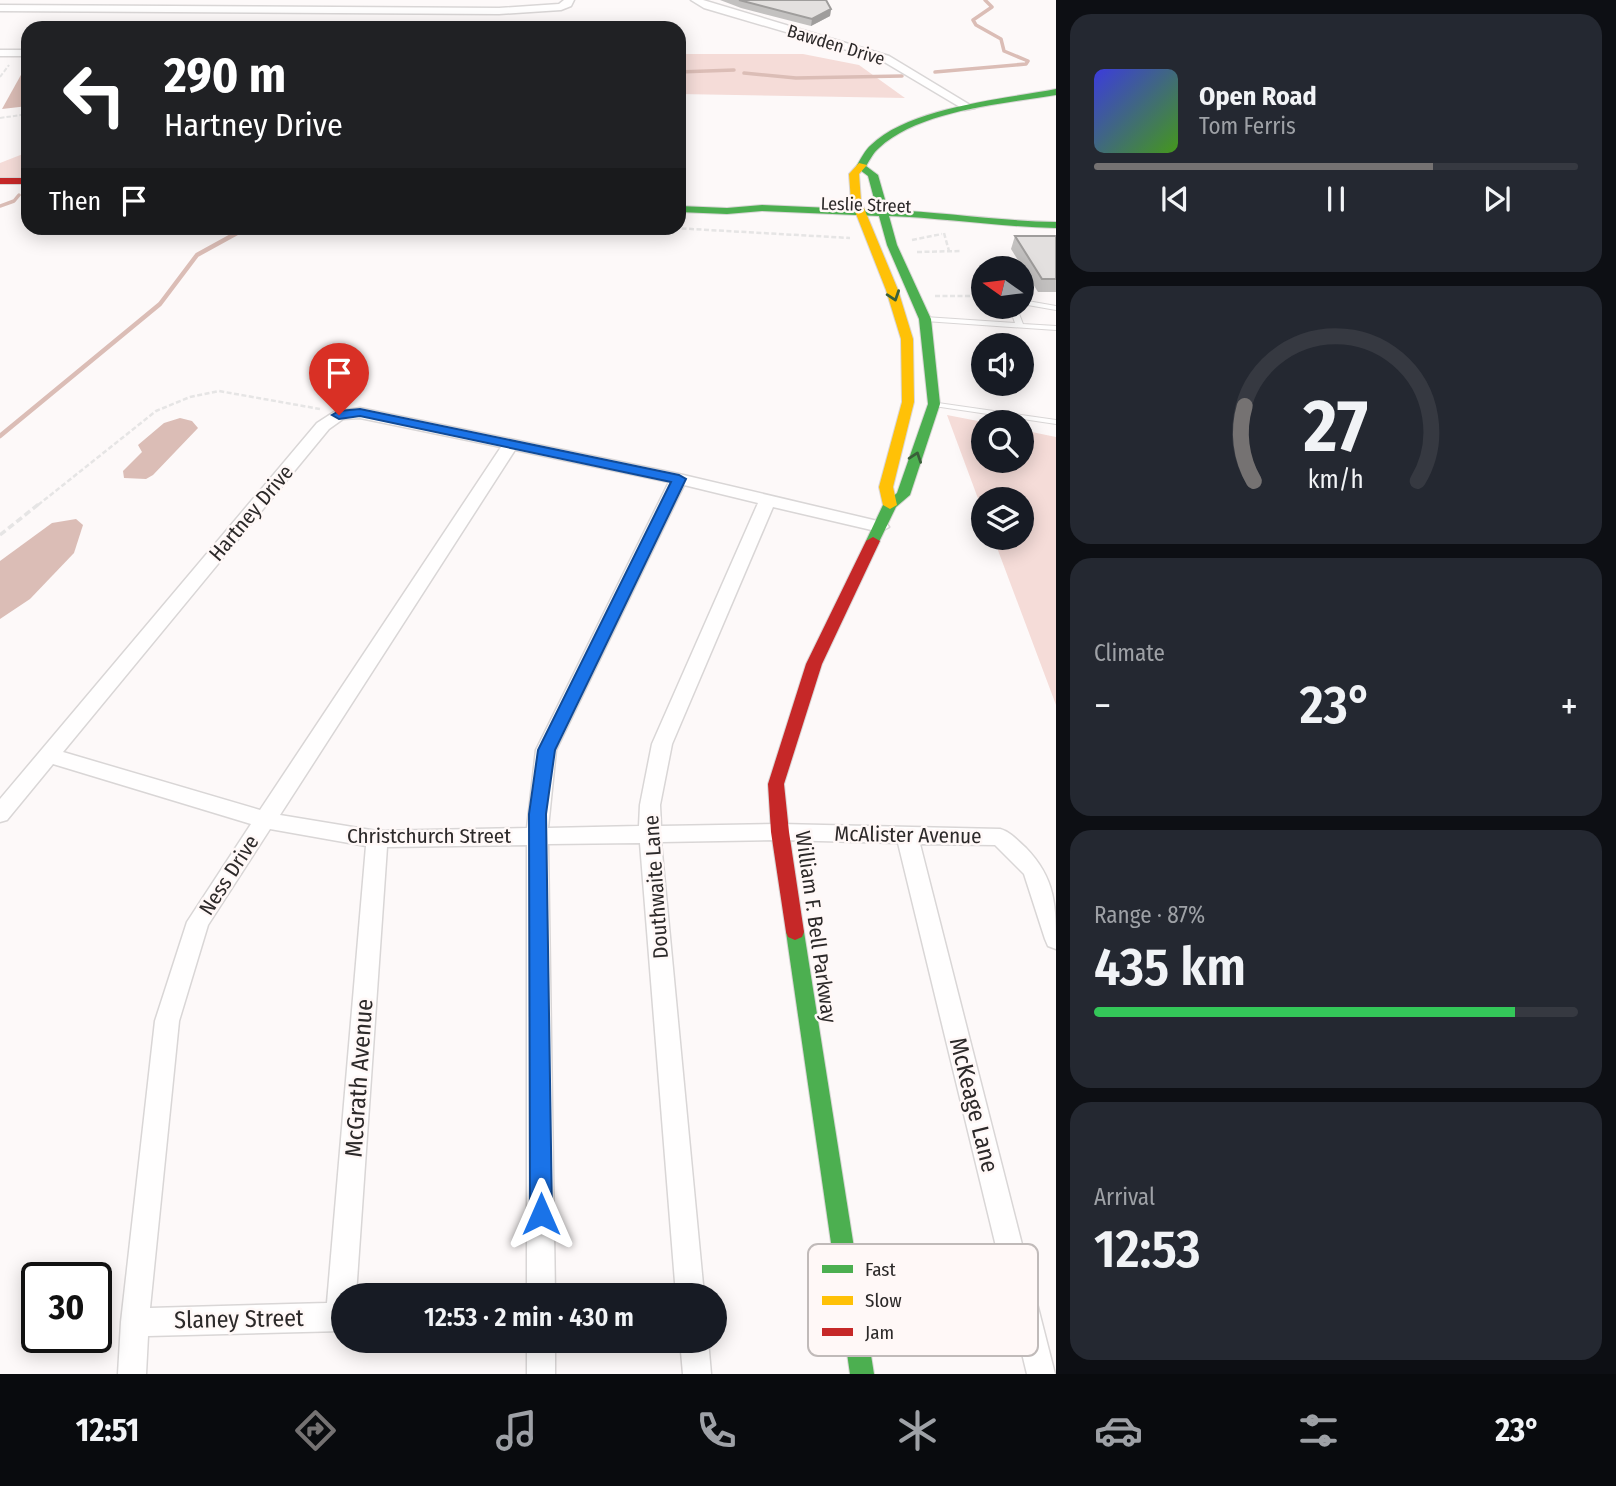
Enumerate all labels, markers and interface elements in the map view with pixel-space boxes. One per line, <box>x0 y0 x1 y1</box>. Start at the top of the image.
street label: Bawden Drive <box>785 20 887 70</box>
text: 290 m <box>164 46 286 105</box>
icon: left <box>49 49 140 140</box>
text: Open Road <box>1199 81 1317 112</box>
text: Hartney Drive <box>164 106 343 144</box>
text: Tom Ferris <box>1199 112 1296 140</box>
icon: previous <box>1156 180 1194 218</box>
icon: pause <box>1317 180 1355 218</box>
icon: next <box>1478 180 1516 218</box>
icon: arrive <box>115 182 153 220</box>
text: Then <box>49 186 101 217</box>
street label: Leslie Street <box>820 192 912 218</box>
north arrow <box>971 256 1034 318</box>
map controls <box>971 256 1034 550</box>
one-way arrow <box>886 289 900 302</box>
button: sound <box>971 333 1034 396</box>
pin <box>309 343 369 415</box>
icon: arrive <box>320 354 358 392</box>
text: 27 <box>1303 383 1368 470</box>
button: search <box>971 410 1034 473</box>
one-way arrow <box>908 452 922 464</box>
street label: Hartney Drive <box>203 460 299 566</box>
text: km/h <box>1308 465 1364 495</box>
button: layers <box>971 487 1034 550</box>
text: Climate <box>1094 639 1165 667</box>
text: 23° <box>1300 674 1372 737</box>
text: − <box>1094 683 1111 729</box>
text: + <box>1561 683 1578 729</box>
street label: Douthwaite Lane <box>638 814 674 960</box>
street label: McAlister Avenue <box>834 821 982 849</box>
street label: Christchurch Street <box>347 823 511 849</box>
street label: William F. Bell Parkway <box>790 829 842 1025</box>
street label: Ness Drive <box>194 830 264 920</box>
text: Range · 87% <box>1094 901 1205 929</box>
text: 435 km <box>1094 936 1246 999</box>
street label: McGrath Avenue <box>339 998 379 1158</box>
street label: McKeage Lane <box>944 1035 1004 1175</box>
position arrow <box>504 1177 578 1251</box>
text: Arrival <box>1094 1183 1155 1211</box>
text: 12:53 <box>1094 1218 1201 1281</box>
legend <box>808 1244 1038 1356</box>
text: Fast <box>865 1258 896 1281</box>
speed limit sign: 30 <box>21 1262 112 1353</box>
text: Slow <box>865 1289 902 1312</box>
text: 12:53 · 2 min · 430 m <box>424 1302 634 1333</box>
street label: Slaney Street <box>174 1304 304 1334</box>
text: Jam <box>865 1321 894 1344</box>
icon: directions <box>291 1406 340 1455</box>
icon: music <box>492 1406 541 1455</box>
icon: phone <box>692 1406 741 1455</box>
icon: climate <box>893 1406 942 1455</box>
icon: car <box>1094 1406 1143 1455</box>
icon: filters <box>1294 1406 1343 1455</box>
text: 12:51 <box>76 1411 139 1449</box>
text: 23° <box>1495 1411 1540 1449</box>

